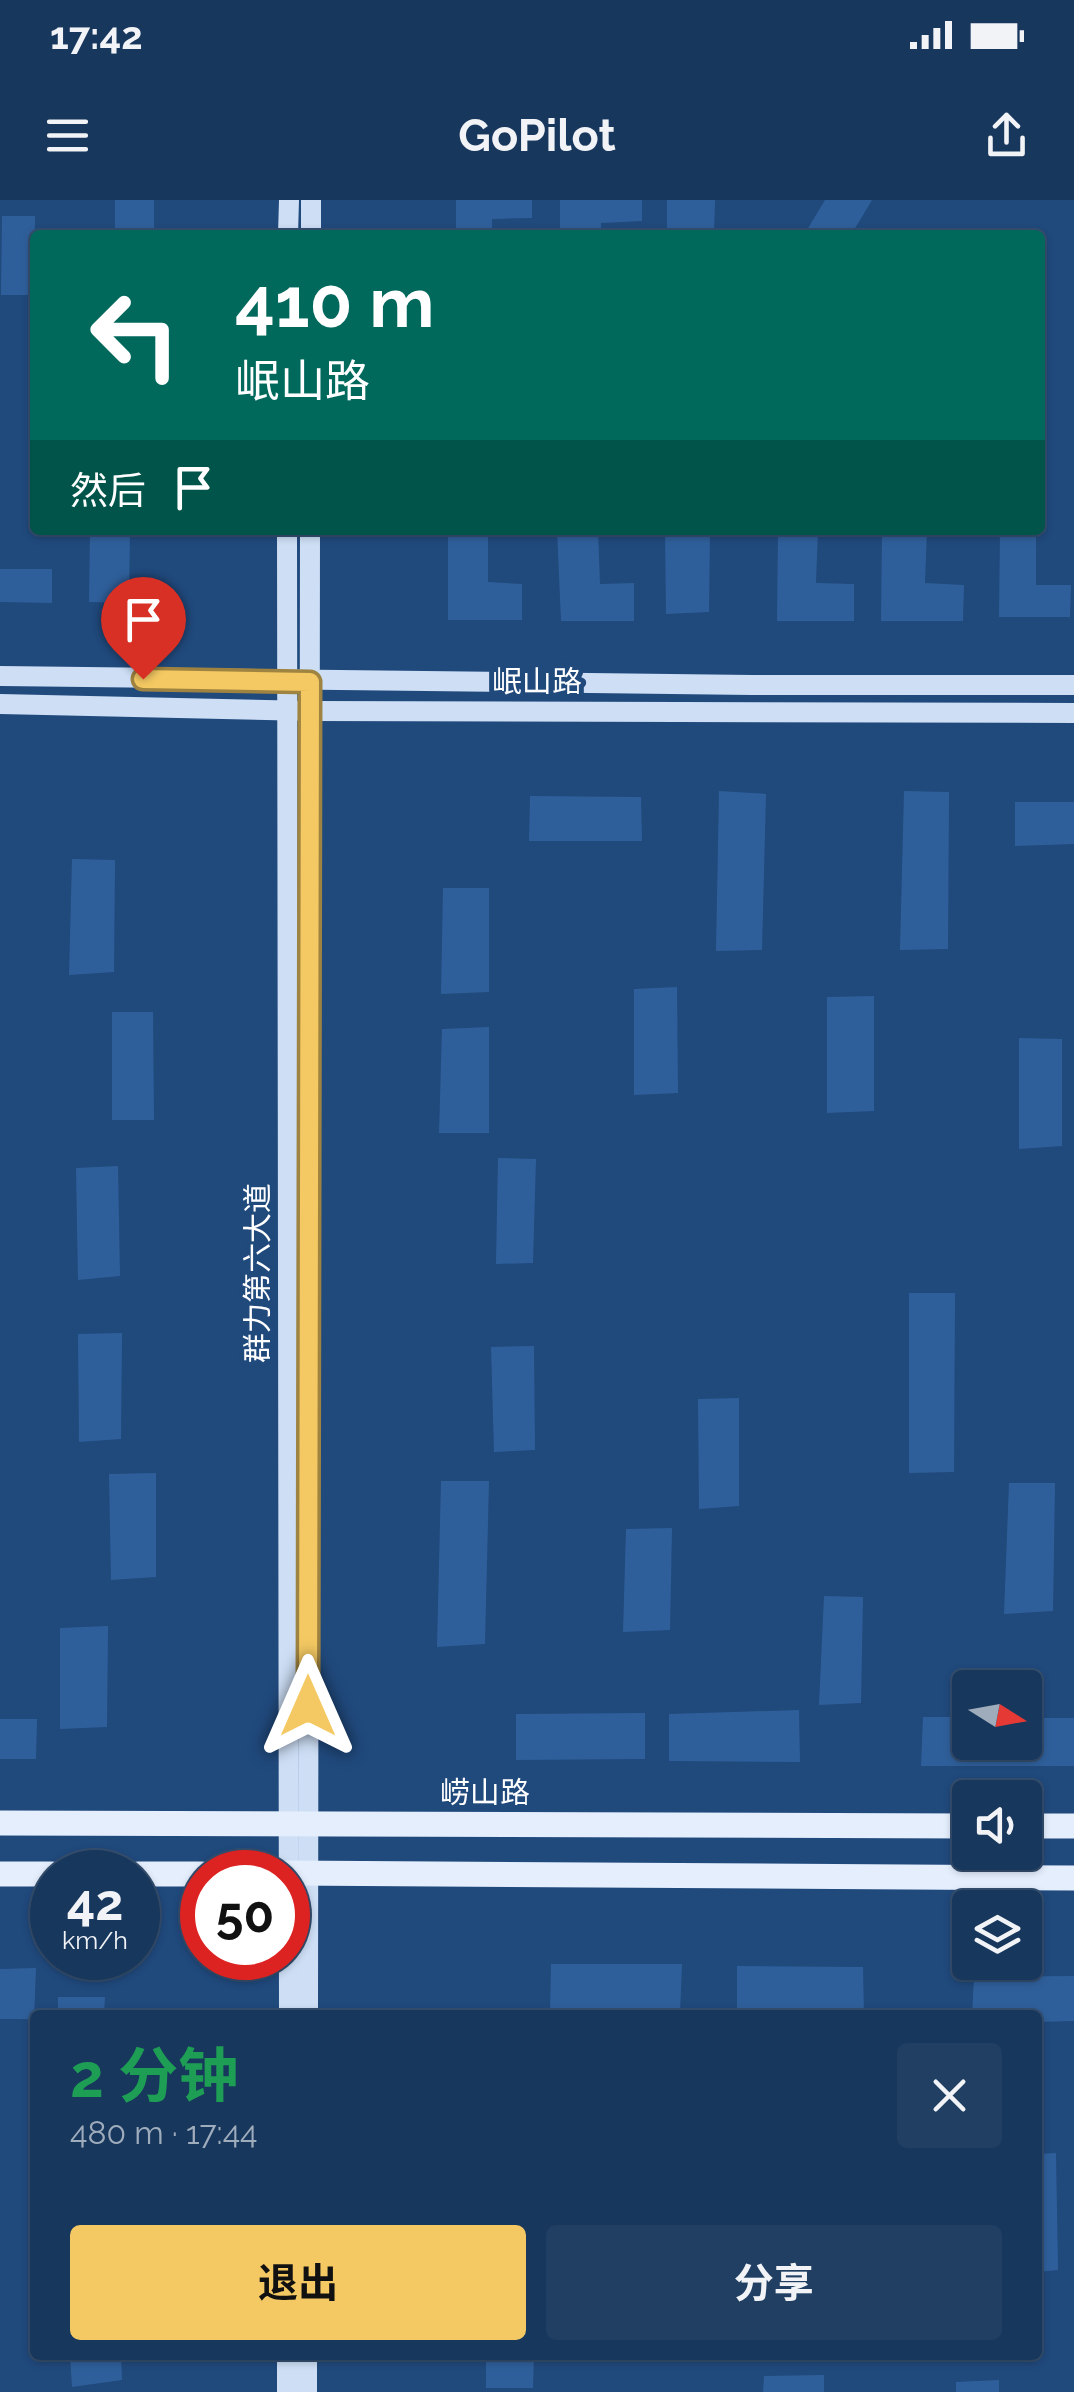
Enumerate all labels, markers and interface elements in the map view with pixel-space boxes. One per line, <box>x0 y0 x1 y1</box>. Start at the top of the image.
text: 17:42 <box>50 13 143 58</box>
icon: menu <box>40 108 95 163</box>
icon: share <box>979 108 1034 163</box>
text: GoPilot <box>458 109 616 162</box>
text: 410 m <box>235 261 435 343</box>
icon: left <box>70 270 200 400</box>
text: 岷山路 <box>235 355 370 408</box>
icon: arrive <box>166 460 221 515</box>
text: 然后 <box>70 468 146 513</box>
pin <box>101 577 186 680</box>
icon: arrive <box>116 592 171 647</box>
street label: 岷山路 <box>492 664 582 699</box>
street label: 群力第六大道 <box>240 1183 275 1363</box>
position arrow <box>256 1654 360 1758</box>
north arrow <box>952 1670 1042 1760</box>
map controls <box>952 1670 1042 1980</box>
street label: 崂山路 <box>440 1775 530 1810</box>
button: sound <box>952 1780 1042 1870</box>
speed limit sign: 50 <box>180 1850 310 1980</box>
text: 42 <box>67 1873 123 1932</box>
button: layers <box>952 1890 1042 1980</box>
text: km/h <box>62 1925 128 1955</box>
text: 2 分钟 <box>70 2041 238 2111</box>
button: close <box>897 2043 1002 2148</box>
text: 480 m · 17:44 <box>70 2114 258 2151</box>
button: 退出 <box>70 2225 526 2340</box>
button: 分享 <box>546 2225 1002 2340</box>

